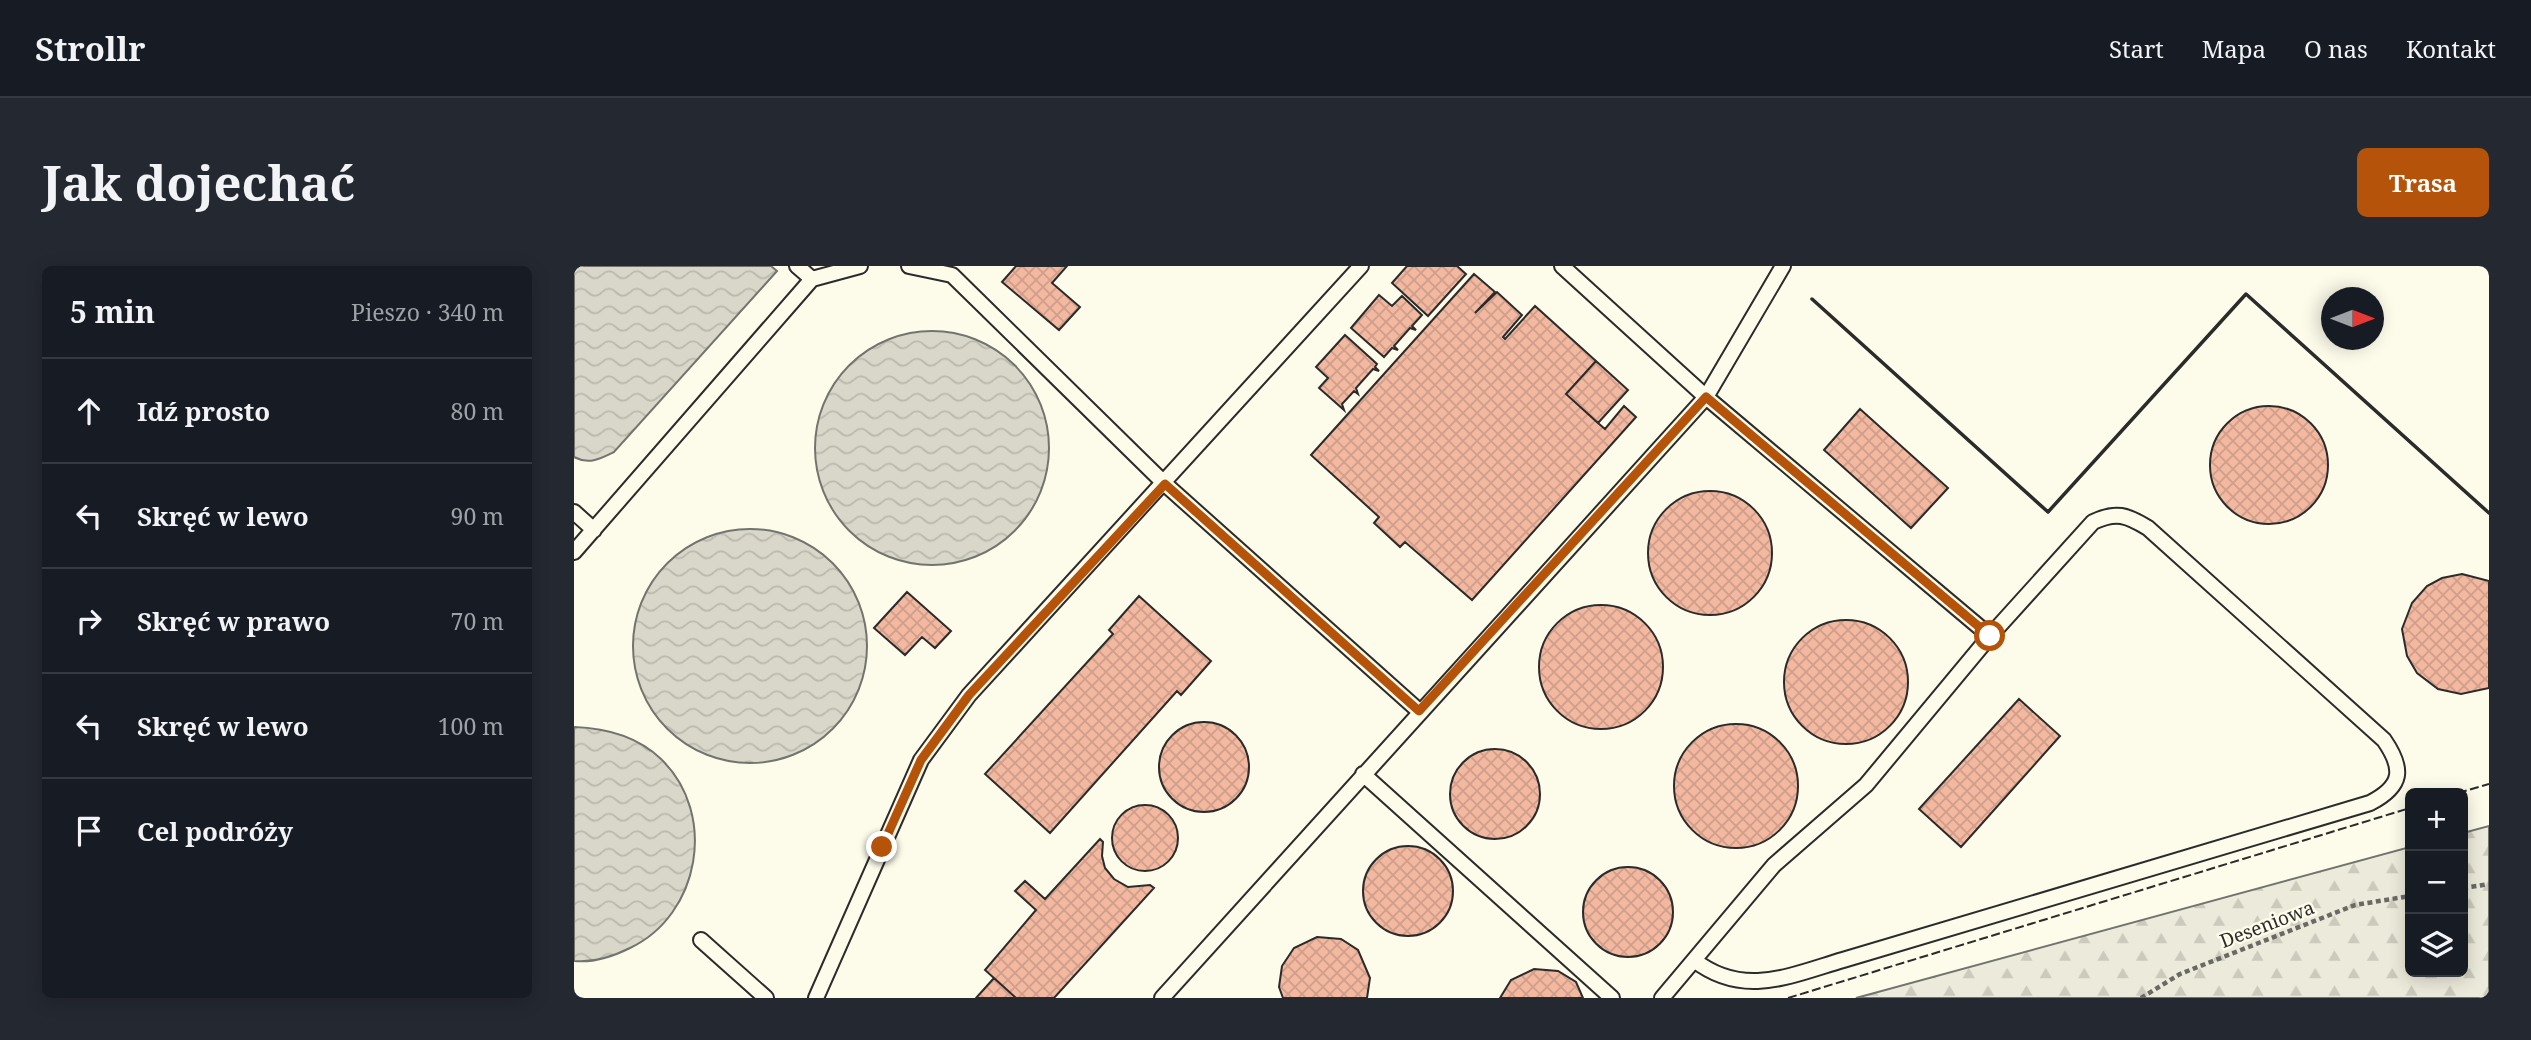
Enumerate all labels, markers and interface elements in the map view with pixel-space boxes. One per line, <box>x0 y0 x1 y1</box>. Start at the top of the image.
text: Strollr <box>35 26 145 71</box>
text: Start <box>2109 32 2164 65</box>
text: Mapa <box>2202 32 2266 65</box>
text: O nas <box>2304 32 2368 65</box>
text: Kontakt <box>2406 32 2496 65</box>
button: Trasa <box>2357 148 2489 217</box>
text: Jak dojechać <box>42 149 355 215</box>
north arrow <box>2321 287 2384 350</box>
text: 5 min <box>70 291 155 332</box>
text: Pieszo · 340 m <box>351 296 504 328</box>
icon: ahead <box>70 392 108 430</box>
text: Idź prosto <box>137 393 270 429</box>
text: 80 m <box>451 395 504 427</box>
icon: left <box>70 497 108 535</box>
text: Skręć w lewo <box>137 498 309 534</box>
text: 90 m <box>451 500 504 532</box>
icon: right <box>70 602 108 640</box>
text: Skręć w prawo <box>137 603 330 639</box>
text: 70 m <box>451 605 504 637</box>
route start <box>1974 620 2005 651</box>
icon: left <box>70 707 108 745</box>
text: Skręć w lewo <box>137 708 309 744</box>
text: 100 m <box>438 710 504 742</box>
map controls <box>2405 788 2468 977</box>
button: + <box>2405 788 2468 851</box>
icon: arrive <box>70 812 108 850</box>
text: Cel podróży <box>137 813 293 849</box>
route end <box>866 831 897 862</box>
button: − <box>2405 851 2468 914</box>
street label: Deseniowa <box>2216 894 2318 954</box>
button: layers <box>2405 914 2468 977</box>

